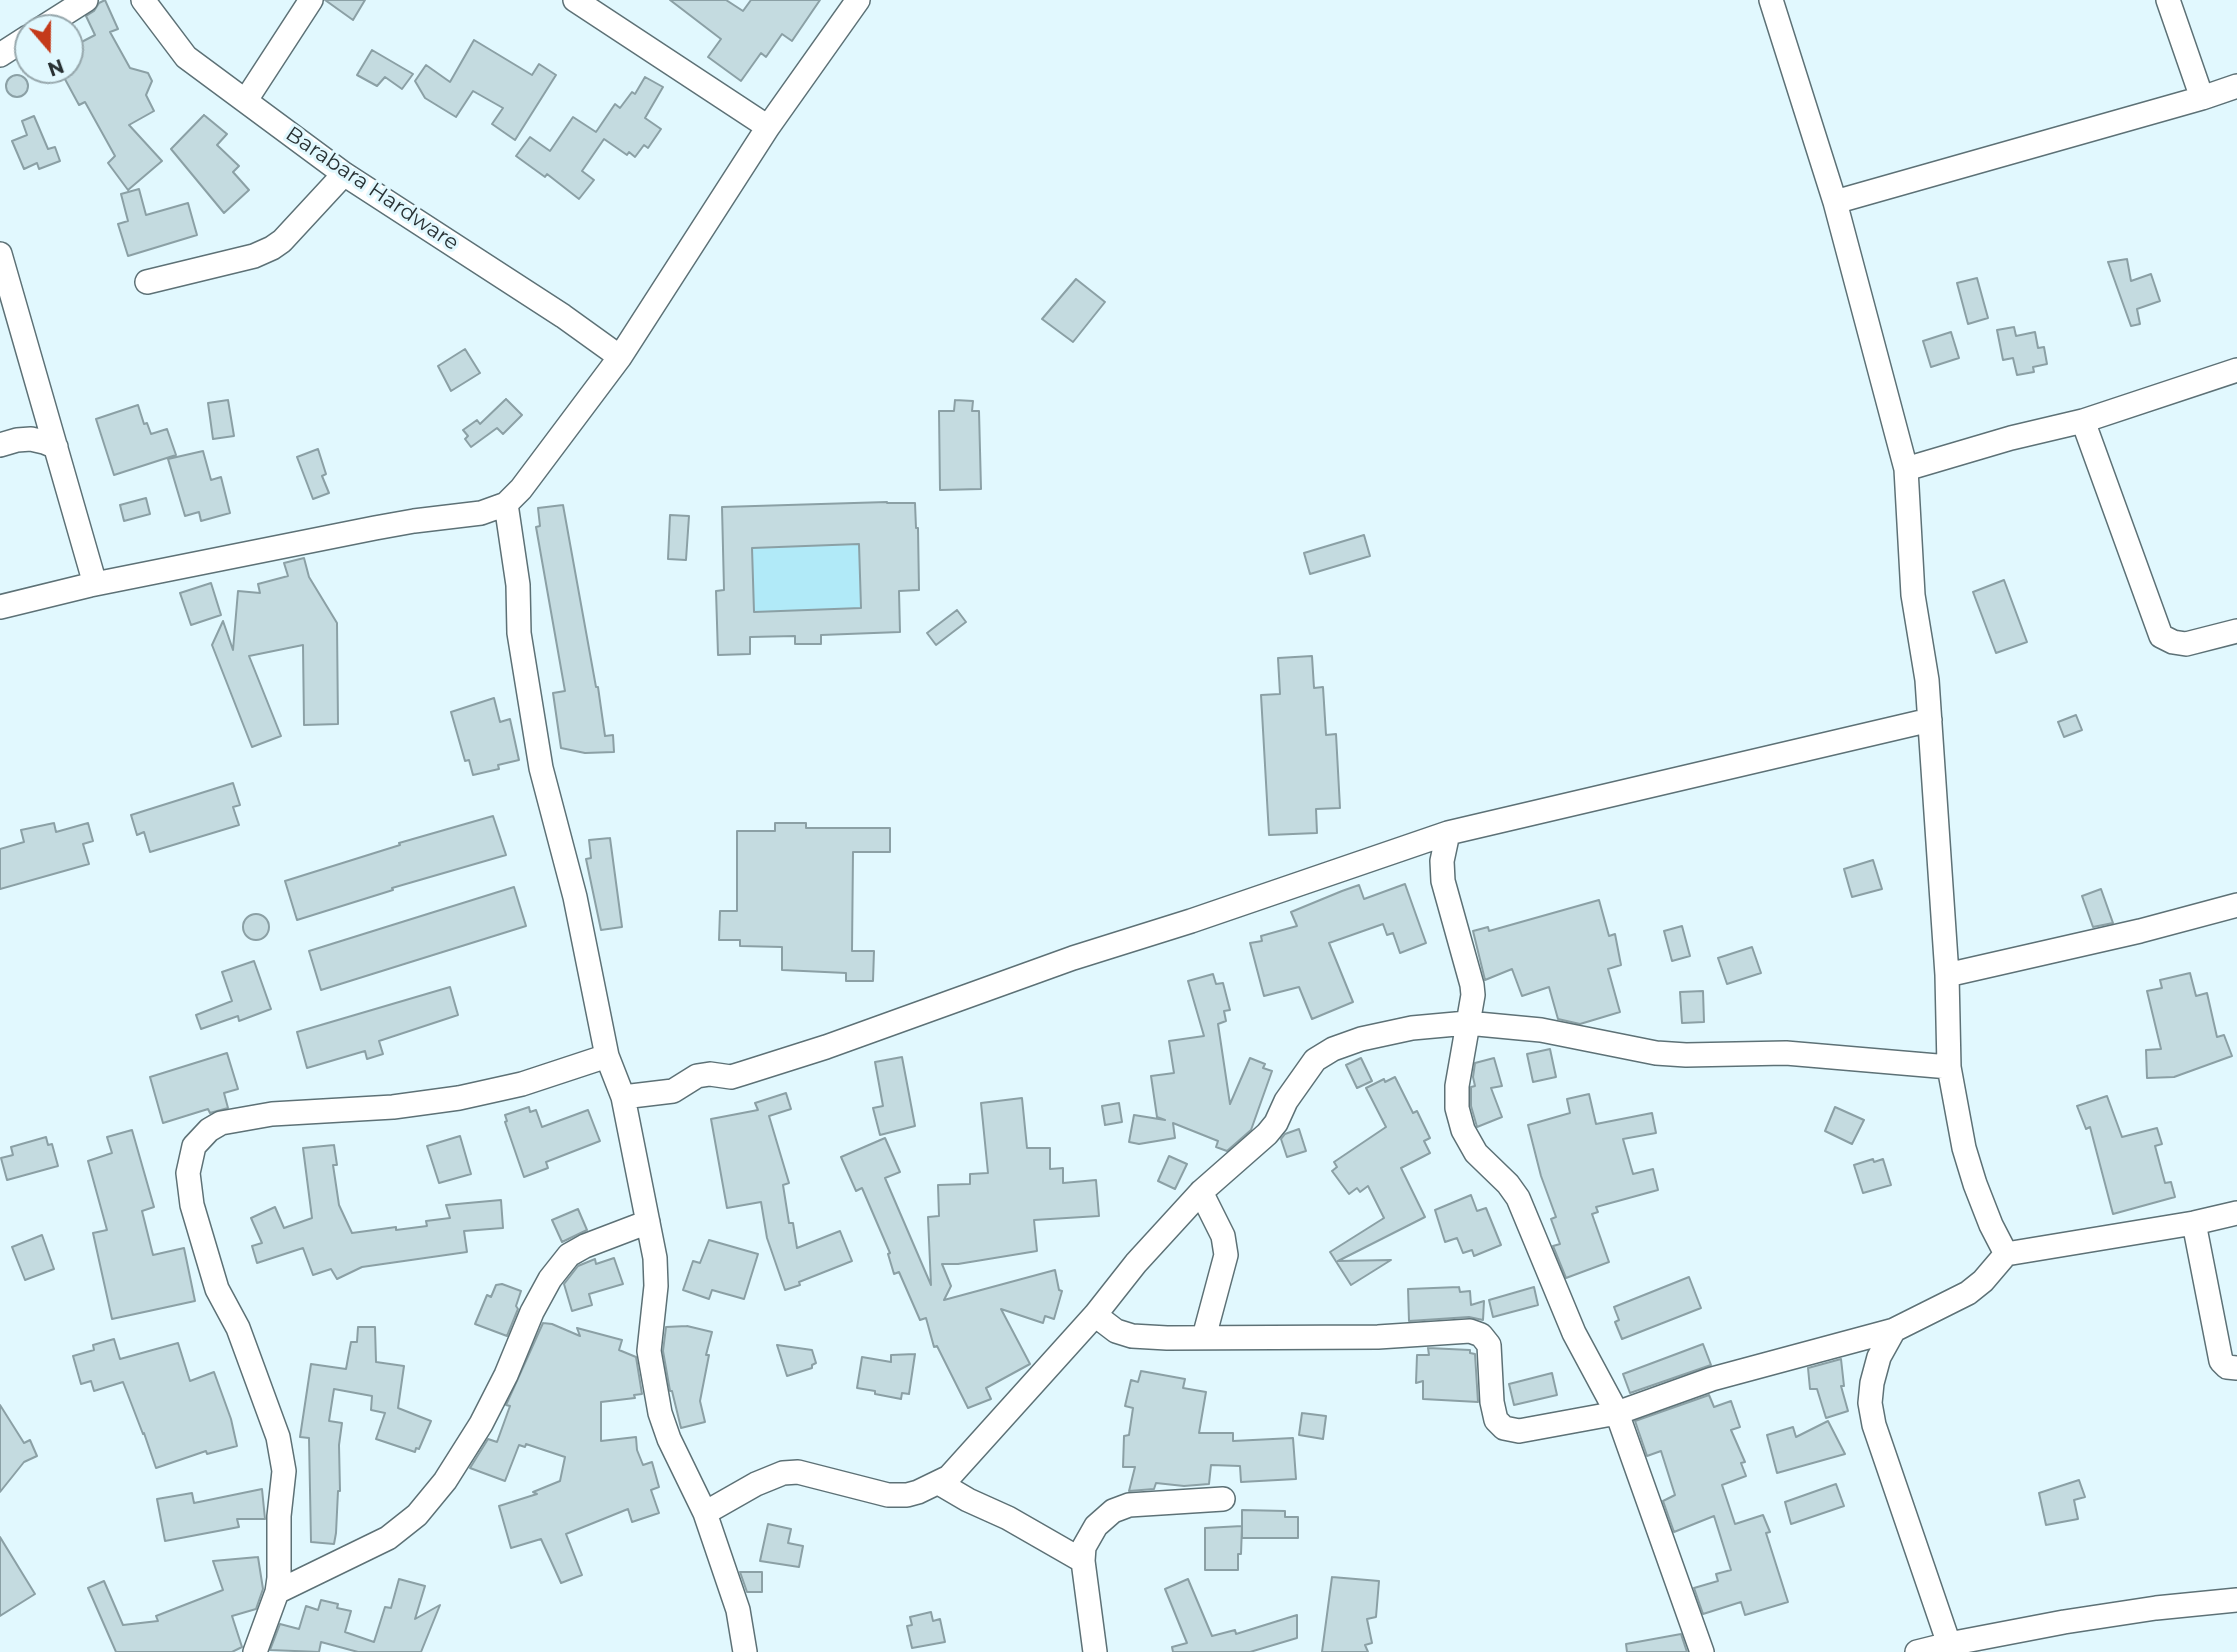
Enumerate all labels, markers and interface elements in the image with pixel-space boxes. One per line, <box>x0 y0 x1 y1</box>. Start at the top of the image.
north arrow <box>14 14 84 84</box>
text: N <box>45 54 67 81</box>
street label: Barabara Hardware <box>281 122 463 256</box>

